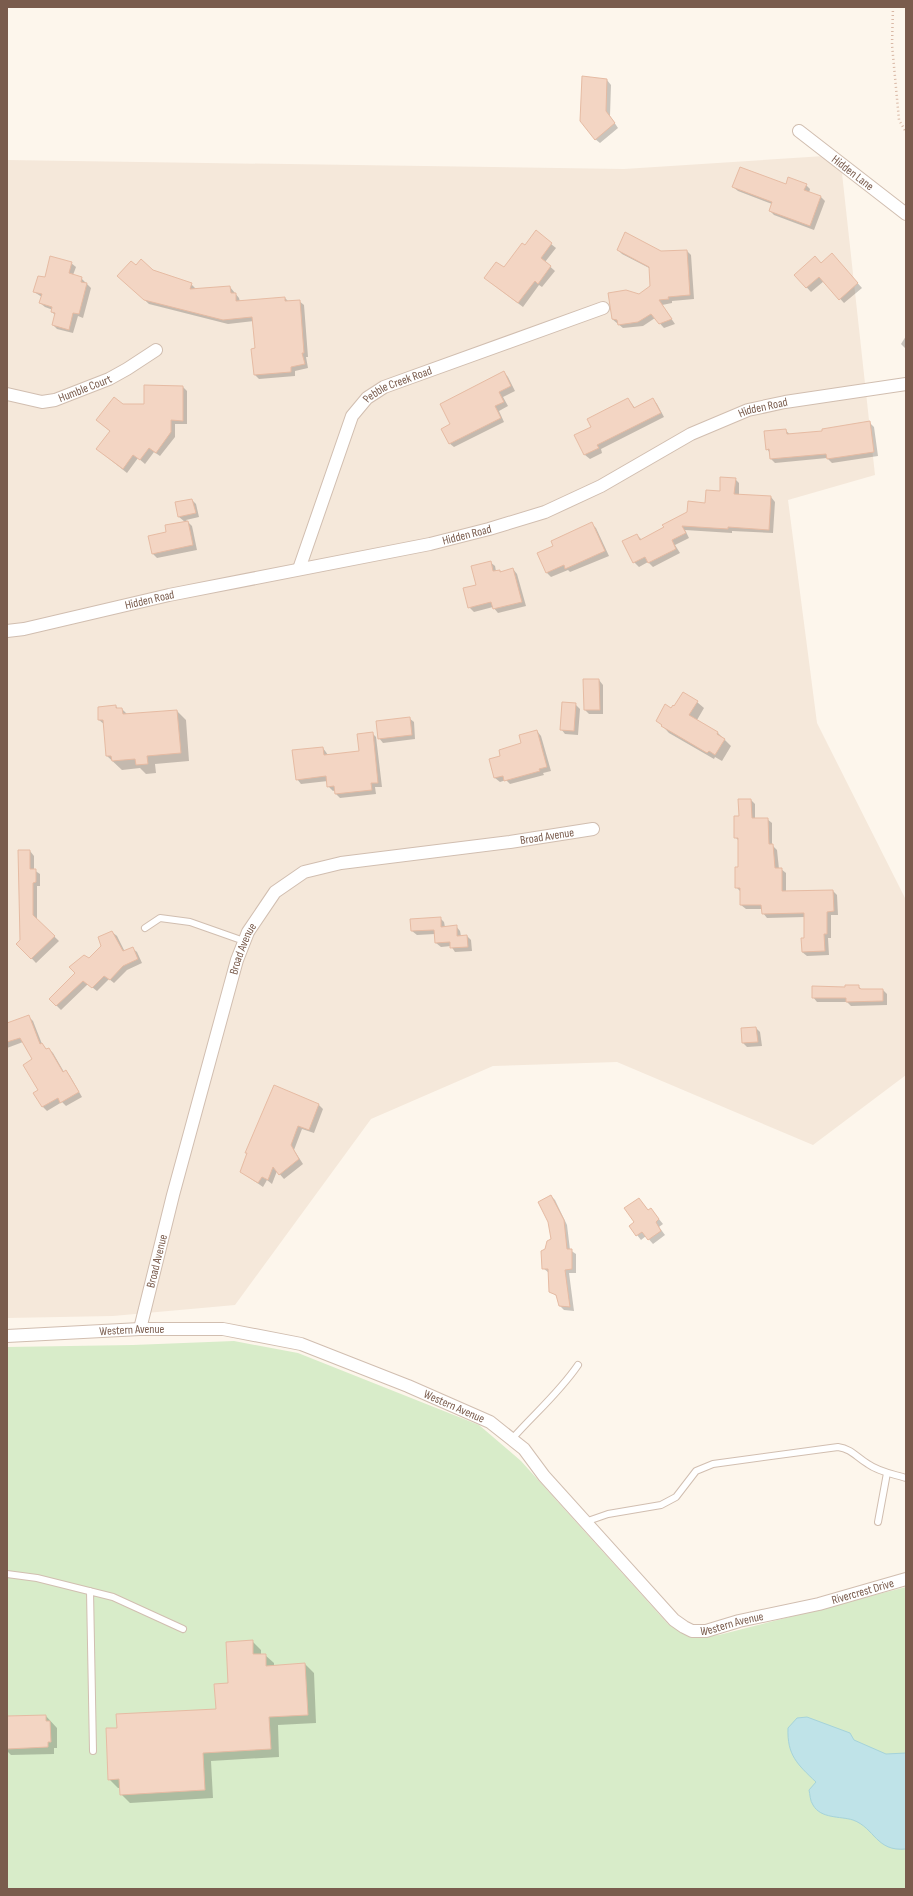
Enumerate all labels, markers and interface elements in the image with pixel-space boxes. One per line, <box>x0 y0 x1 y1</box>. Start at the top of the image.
street label: Hidden Lane <box>829 152 877 194</box>
street label: Pebble Creek Road <box>359 363 434 405</box>
street label: Humble Court <box>56 371 115 406</box>
street label: Hidden Road <box>736 394 789 421</box>
street label: Hidden Road <box>441 521 493 548</box>
street label: Hidden Road <box>123 587 175 613</box>
street label: Broad Avenue <box>519 825 575 848</box>
street label: Broad Avenue <box>226 920 260 976</box>
street label: Broad Avenue <box>143 1233 171 1289</box>
street label: Western Avenue <box>99 1321 165 1339</box>
street label: Western Avenue <box>421 1386 487 1426</box>
street label: Rivercrest Drive <box>830 1575 896 1608</box>
street label: Western Avenue <box>700 1608 765 1639</box>

